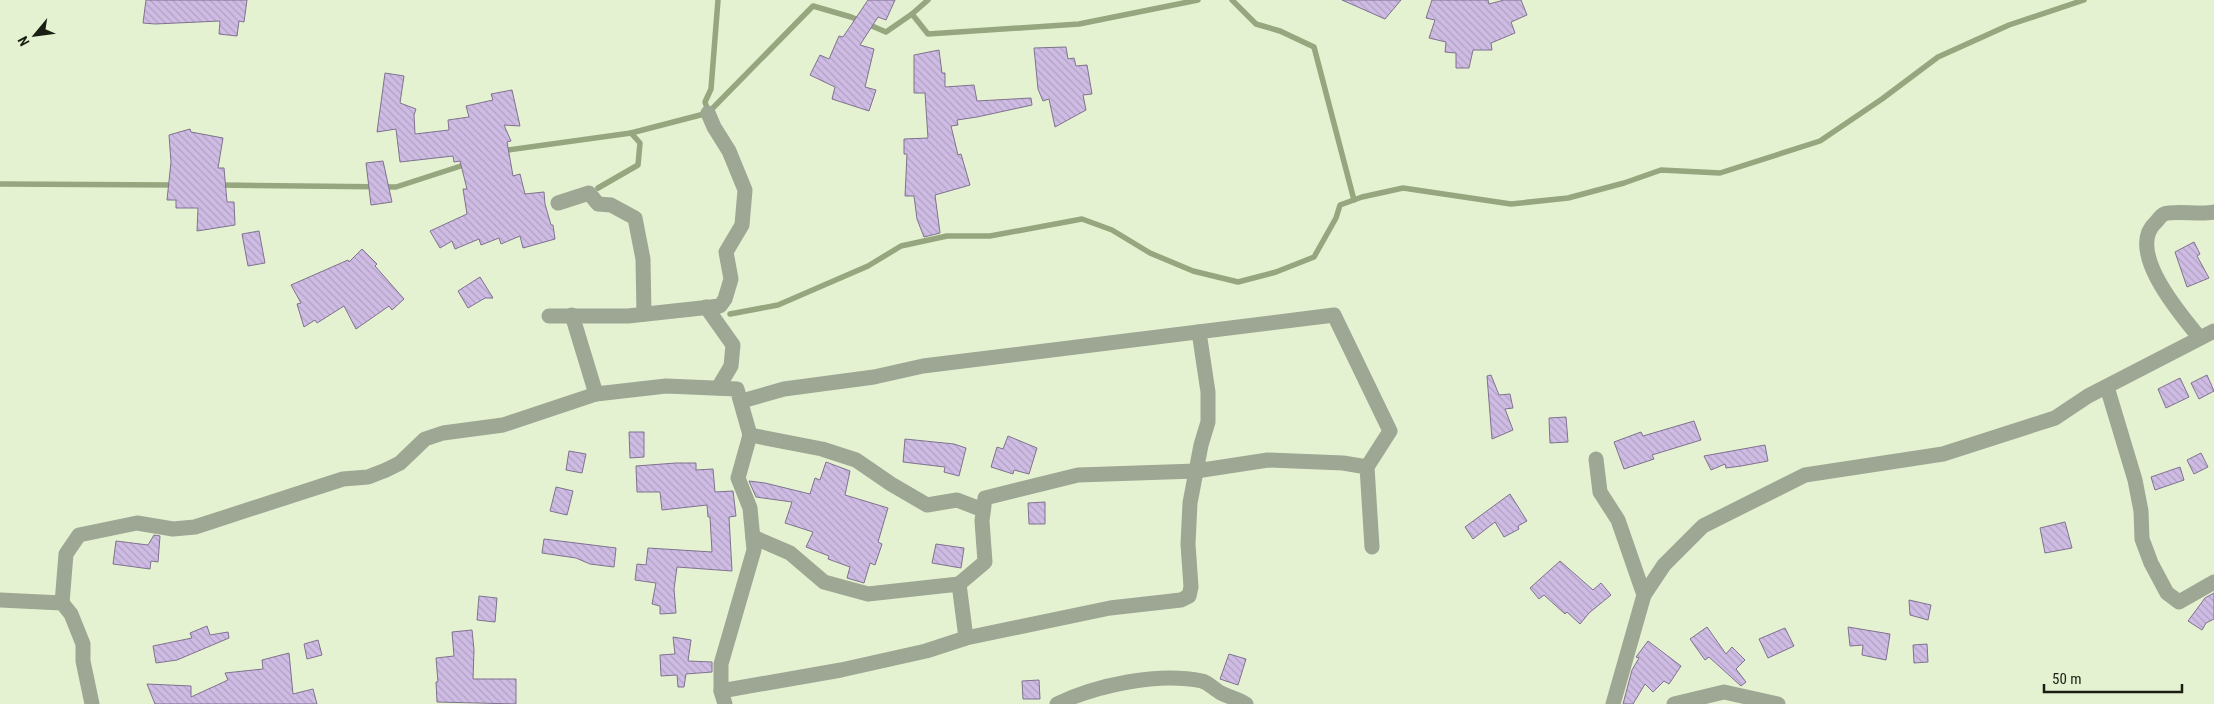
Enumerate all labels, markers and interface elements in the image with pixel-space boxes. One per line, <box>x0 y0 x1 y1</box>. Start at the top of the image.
north arrow <box>10 10 60 60</box>
text: N <box>15 34 33 49</box>
scale bar <box>2044 662 2182 694</box>
text: 50 m <box>2052 670 2082 688</box>

